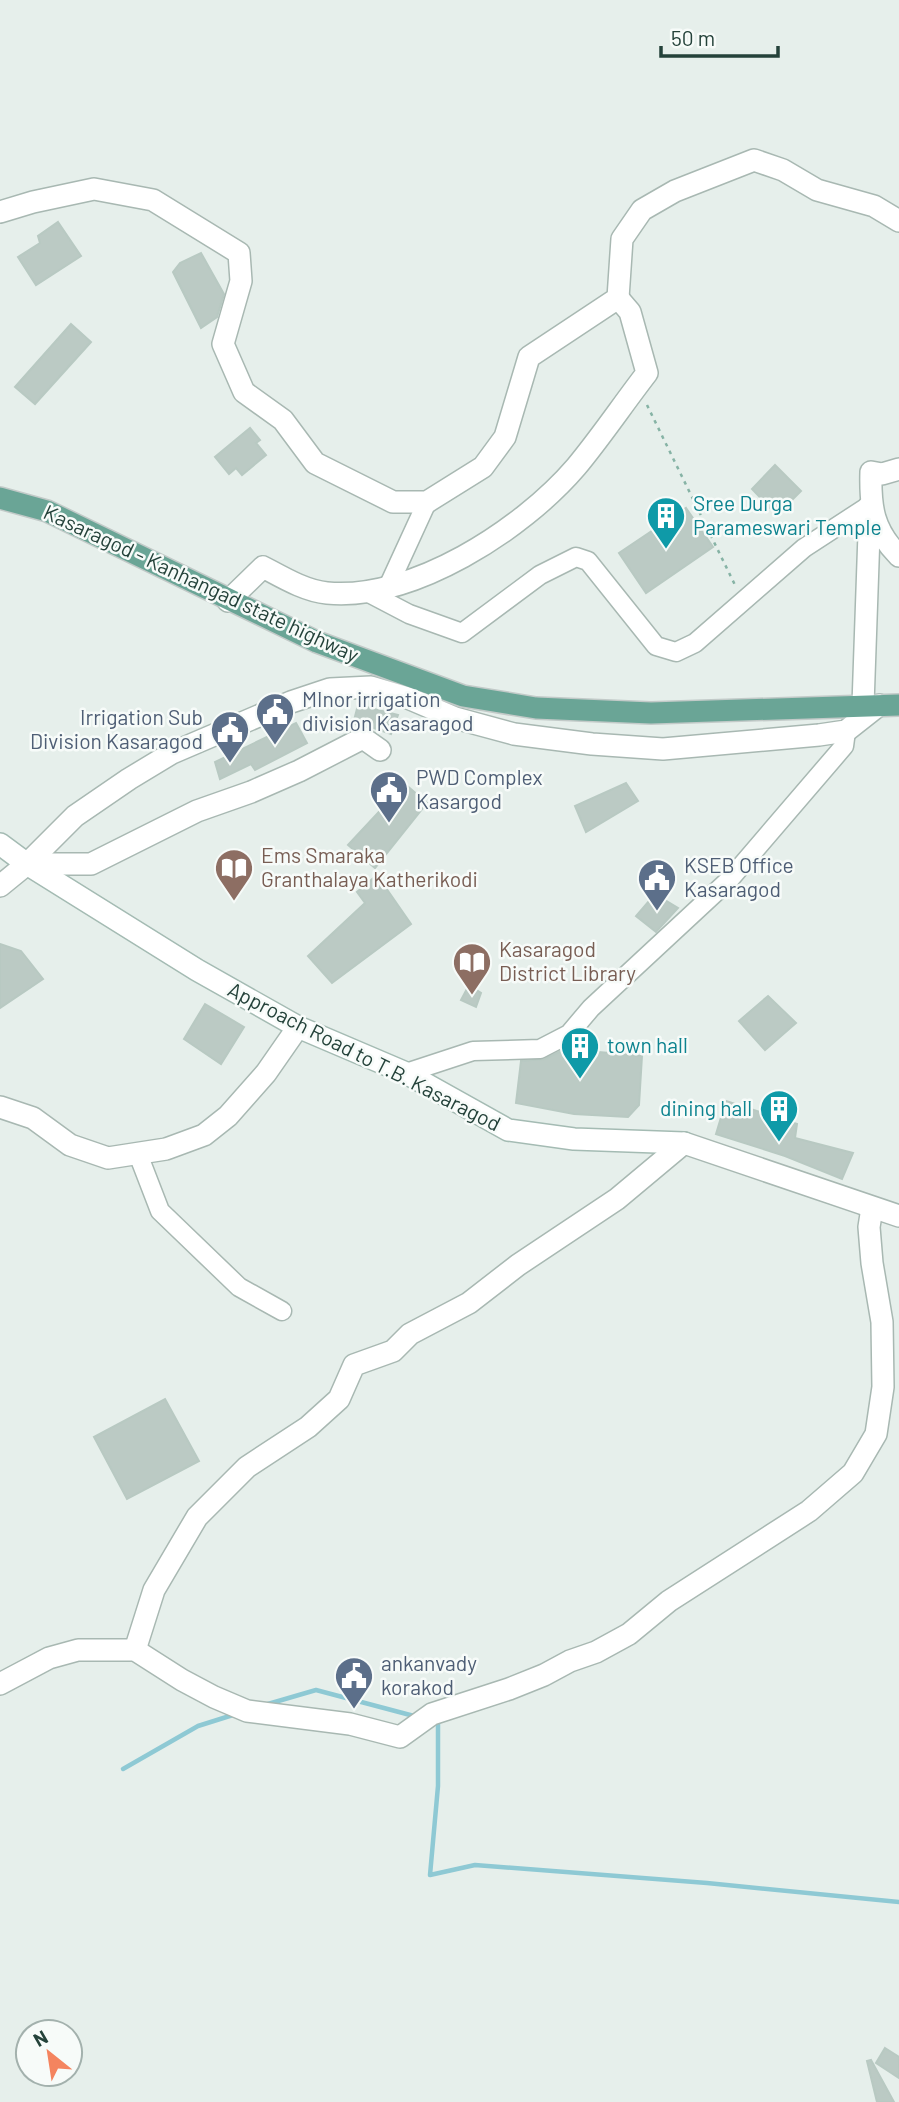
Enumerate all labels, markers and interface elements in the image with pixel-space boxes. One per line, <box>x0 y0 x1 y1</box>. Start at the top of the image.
scale bar <box>661 14 778 58</box>
text: 50 m <box>671 25 715 50</box>
place label: Sree Durga Parameswari Temple <box>693 490 882 539</box>
building icon: Sree Durga Parameswari Temple <box>645 495 687 550</box>
street label: Kasaragod - Kanhangad state highway <box>40 498 363 667</box>
place label: MInor irrigation division Kasaragod <box>302 686 473 735</box>
public building icon: MInor irrigation division Kasaragod <box>254 691 296 746</box>
place label: Irrigation Sub Division Kasaragod <box>30 704 203 753</box>
public building icon: Irrigation Sub Division Kasaragod <box>209 709 251 764</box>
place label: PWD Complex Kasargod <box>416 764 542 813</box>
public building icon: PWD Complex Kasargod <box>368 769 410 824</box>
place label: Ems Smaraka Granthalaya Katherikodi <box>261 842 478 891</box>
library icon: Ems Smaraka Granthalaya Katherikodi <box>213 847 255 902</box>
place label: KSEB Office Kasaragod <box>684 852 794 901</box>
public building icon: KSEB Office Kasaragod <box>636 857 678 912</box>
place label: Kasaragod District Library <box>499 936 636 985</box>
library icon: Kasaragod District Library <box>451 941 493 996</box>
street label: Approach Road to T.B. Kasaragod <box>224 976 505 1135</box>
building icon: town hall <box>559 1025 601 1080</box>
place label: town hall <box>607 1032 688 1057</box>
building icon: dining hall <box>758 1088 800 1143</box>
place label: dining hall <box>660 1095 752 1120</box>
place label: ankanvady korakod <box>381 1650 477 1699</box>
public building icon: ankanvady korakod <box>333 1655 375 1710</box>
north arrow <box>14 2018 84 2088</box>
text: N <box>29 2025 51 2051</box>

